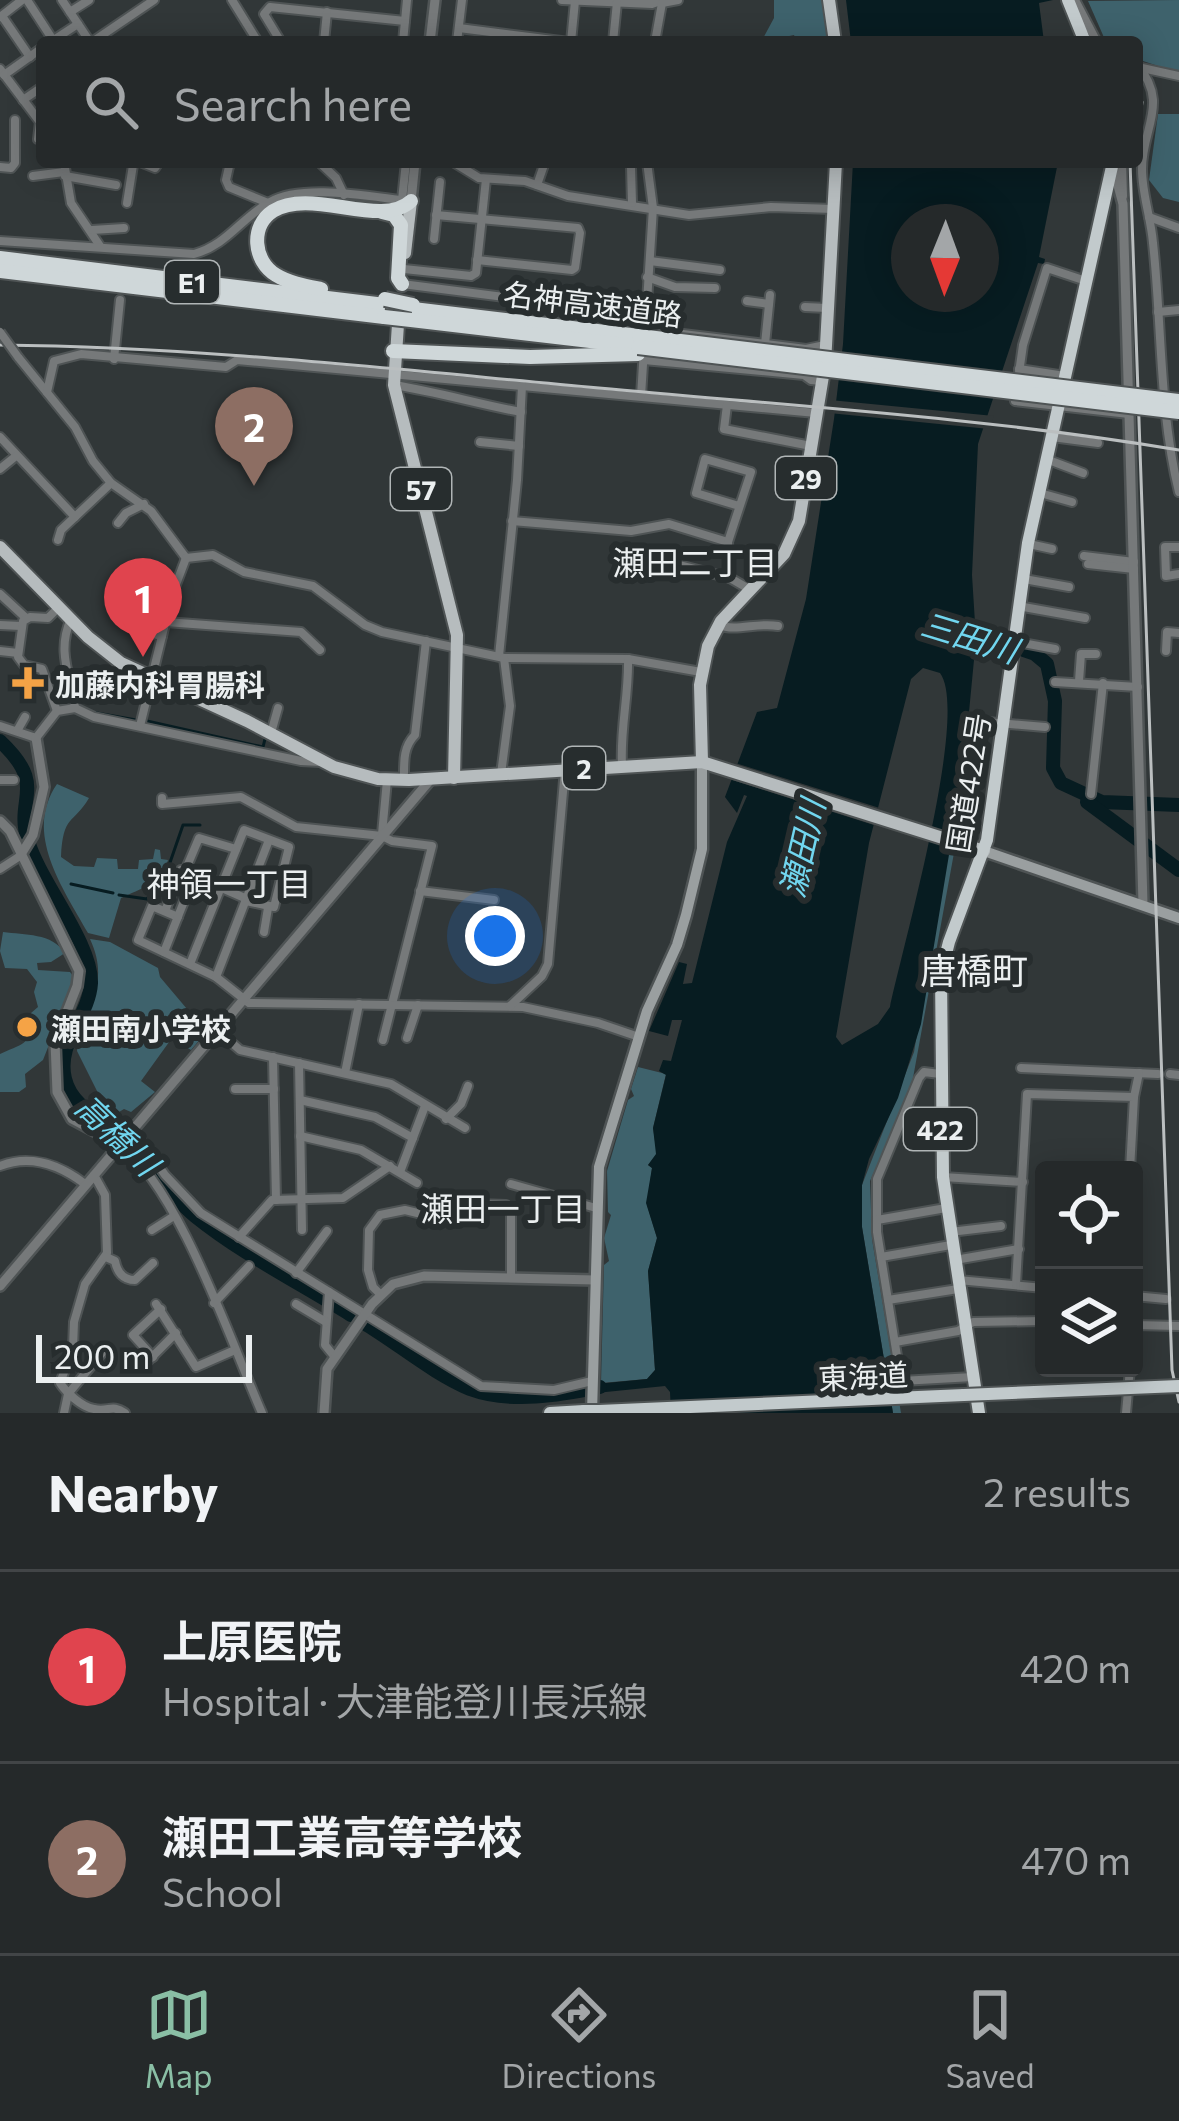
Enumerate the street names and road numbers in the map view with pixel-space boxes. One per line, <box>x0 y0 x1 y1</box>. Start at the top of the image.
road number: E1 <box>165 261 219 303</box>
street label: 名神高速道路 <box>501 274 685 332</box>
road number: 29 <box>776 457 836 499</box>
road number: 57 <box>391 468 451 510</box>
street label: 国道422号 <box>938 711 996 855</box>
road number: 2 <box>563 747 605 789</box>
road number: 422 <box>904 1108 976 1150</box>
street label: 東海道 <box>817 1354 909 1396</box>

